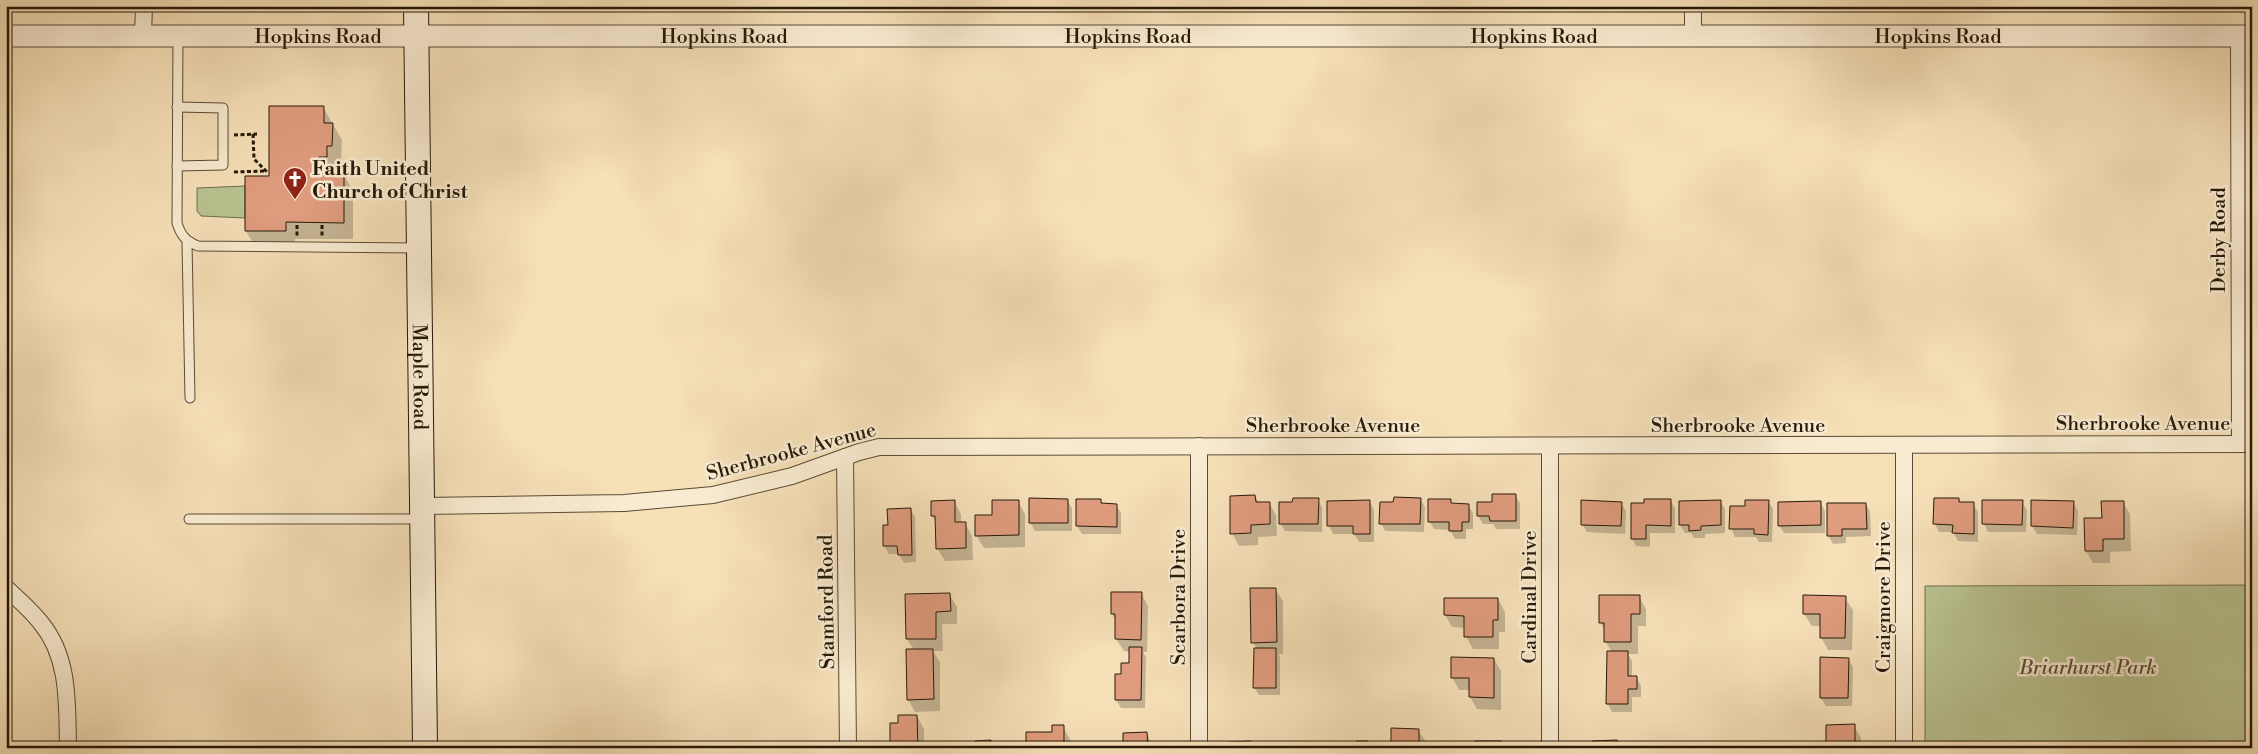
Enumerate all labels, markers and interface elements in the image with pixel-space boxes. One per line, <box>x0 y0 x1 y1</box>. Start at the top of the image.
street label: Hopkins Road <box>254 25 382 50</box>
street label: Hopkins Road <box>660 25 788 50</box>
street label: Hopkins Road <box>1064 25 1192 50</box>
street label: Hopkins Road <box>1470 25 1598 50</box>
street label: Hopkins Road <box>1874 25 2002 50</box>
place label: Faith United Church of Christ <box>312 157 469 205</box>
church icon: Faith United Church of Christ <box>282 166 308 200</box>
street label: Derby Road <box>2207 187 2232 293</box>
street label: Maple Road <box>406 324 432 431</box>
street label: Sherbrooke Avenue <box>2056 412 2230 437</box>
street label: Sherbrooke Avenue <box>1246 414 1420 439</box>
street label: Sherbrooke Avenue <box>1651 414 1825 439</box>
street label: Sherbrooke Avenue <box>704 418 879 487</box>
street label: Craigmore Drive <box>1872 521 1897 673</box>
street label: Scarbora Drive <box>1167 529 1192 665</box>
street label: Cardinal Drive <box>1518 530 1543 664</box>
street label: Stamford Road <box>814 534 841 670</box>
park label: Briarhurst Park <box>2018 656 2157 681</box>

